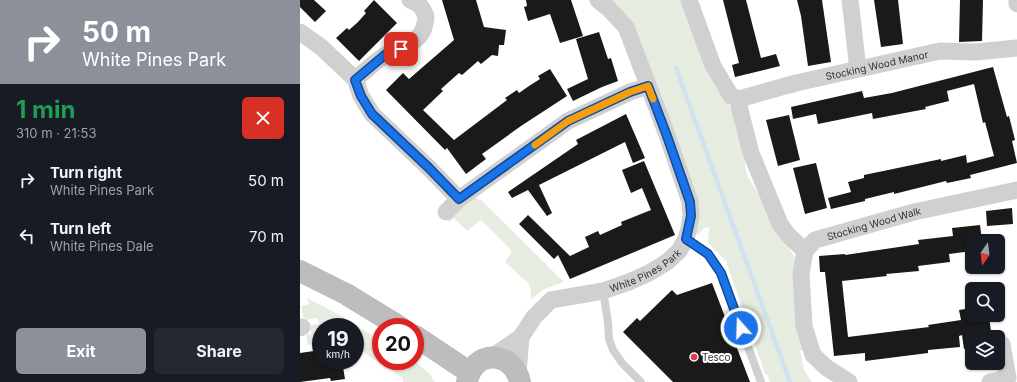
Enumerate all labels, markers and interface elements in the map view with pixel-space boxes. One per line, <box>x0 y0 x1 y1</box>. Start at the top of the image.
text: 50 m <box>82 15 151 49</box>
icon: right <box>16 16 68 68</box>
pin <box>384 32 418 66</box>
icon: arrive <box>390 38 412 60</box>
street label: Stocking Wood Manor <box>824 48 929 82</box>
text: White Pines Park <box>82 49 226 70</box>
text: 1 min <box>16 95 75 124</box>
button: close <box>242 97 284 139</box>
text: 310 m · 21:53 <box>16 125 97 141</box>
text: Turn right <box>50 163 122 182</box>
icon: right <box>16 169 38 191</box>
text: 50 m <box>248 171 284 190</box>
text: White Pines Park <box>50 182 154 198</box>
street label: Stocking Wood Walk <box>825 205 923 242</box>
text: Turn left <box>50 219 111 238</box>
icon: left <box>16 225 38 247</box>
text: 70 m <box>249 227 284 246</box>
north arrow <box>965 234 1005 274</box>
map controls <box>965 234 1005 370</box>
text: White Pines Dale <box>50 238 154 254</box>
street label: White Pines Park <box>608 246 684 294</box>
button: search <box>965 282 1005 322</box>
position arrow <box>720 307 762 349</box>
speed limit sign: 20 <box>372 318 424 370</box>
text: 19 <box>327 327 349 351</box>
button: Exit <box>16 328 146 374</box>
button: Share <box>154 328 284 374</box>
button: layers <box>965 330 1005 370</box>
text: km/h <box>326 348 350 360</box>
place label: Tesco <box>702 351 731 363</box>
marker: Tesco <box>689 352 699 362</box>

